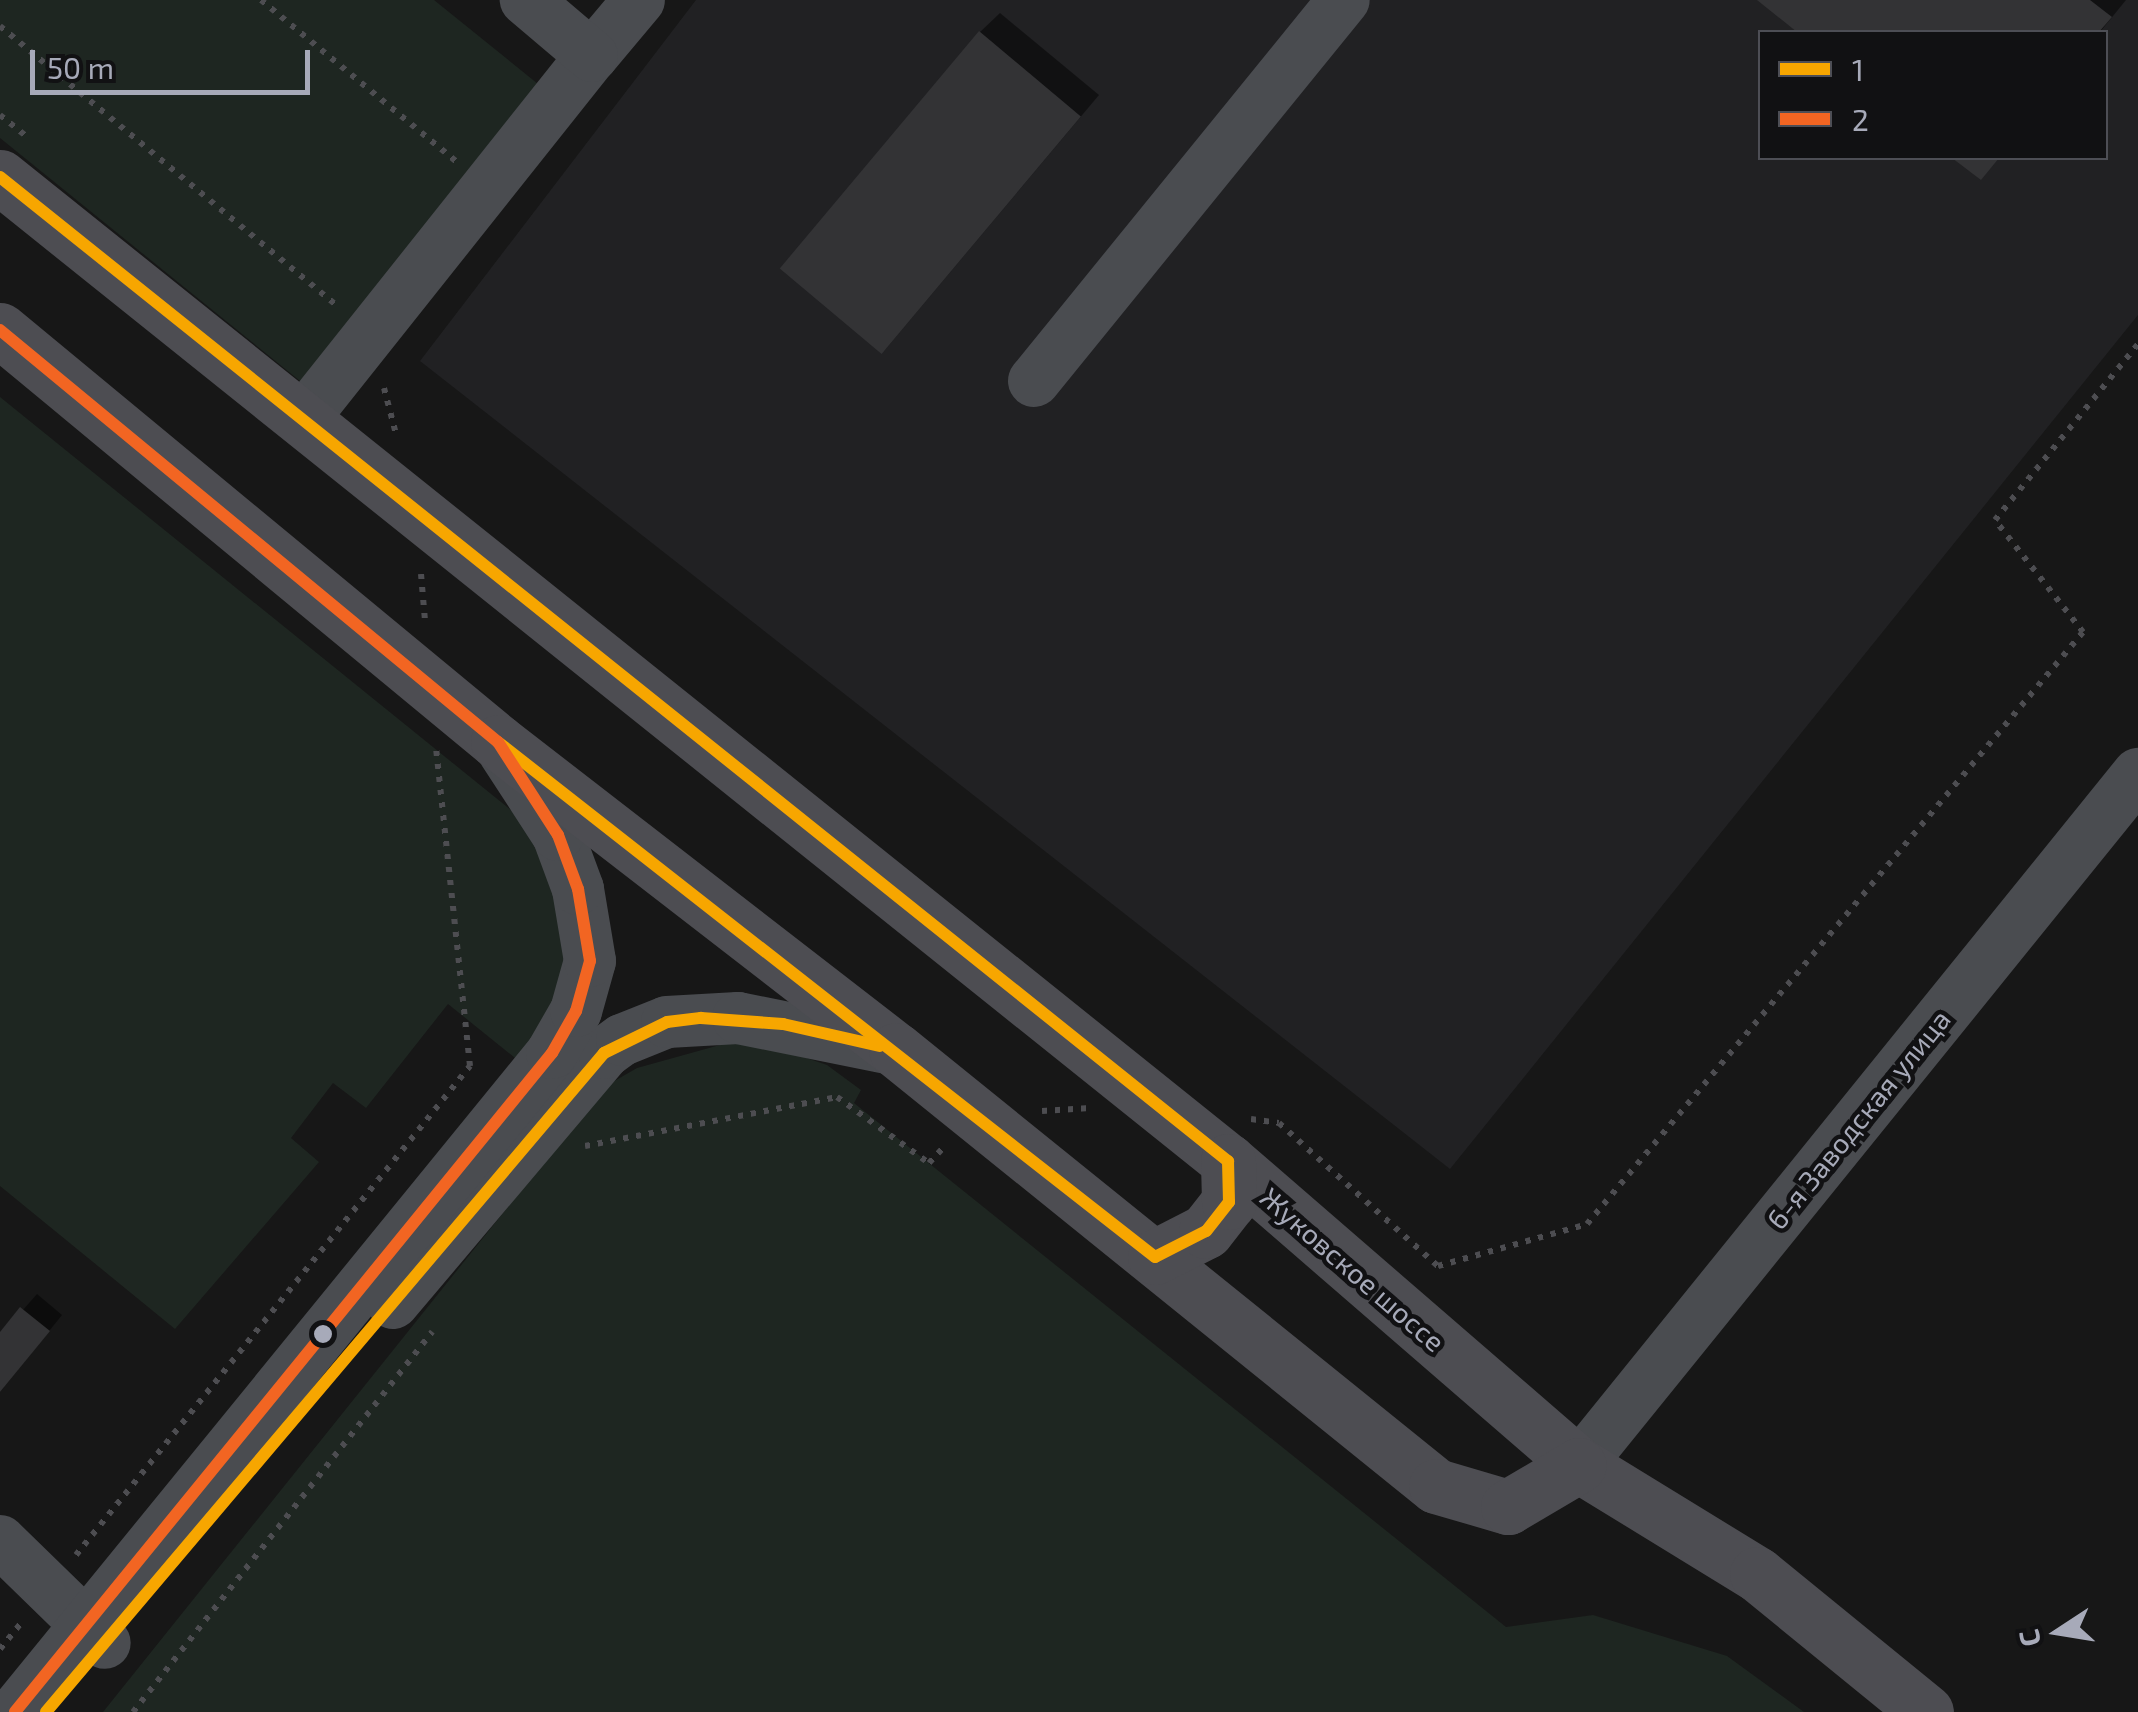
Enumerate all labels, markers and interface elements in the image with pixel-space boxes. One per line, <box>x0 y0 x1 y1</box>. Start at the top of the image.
scale bar <box>35 30 315 92</box>
legend <box>1758 30 2108 160</box>
text: 50 m <box>47 49 114 85</box>
text: 1 <box>1852 51 1864 87</box>
text: 2 <box>1852 101 1869 137</box>
street label: 6-я Заводская улица <box>1759 1003 1957 1235</box>
street label: Жуковское шоссе <box>1254 1180 1452 1358</box>
unlabelled marker <box>313 1324 333 1344</box>
north arrow <box>2008 1582 2108 1682</box>
text: С <box>2010 1627 2047 1650</box>

